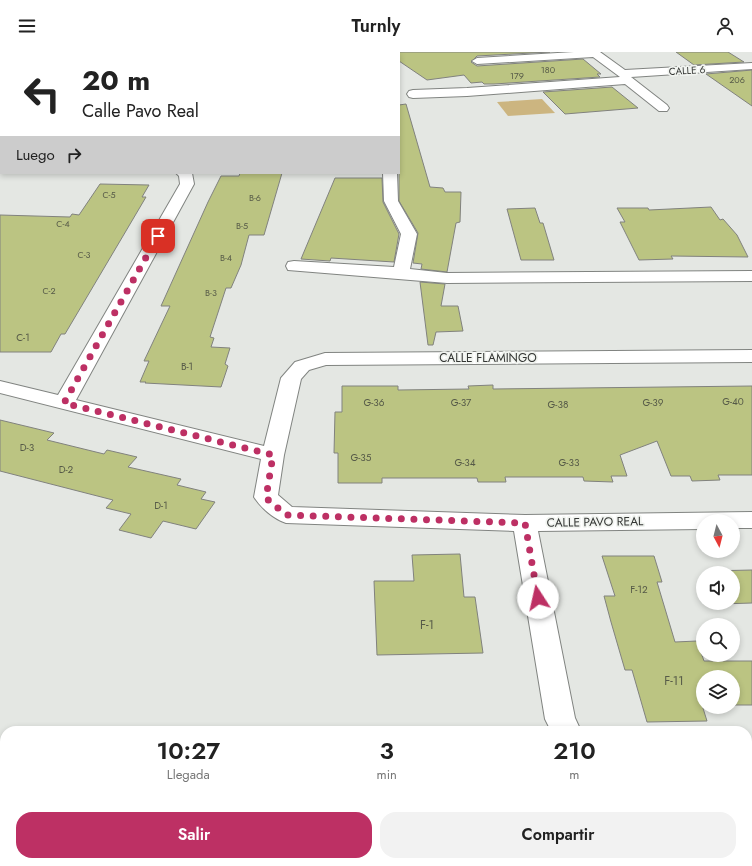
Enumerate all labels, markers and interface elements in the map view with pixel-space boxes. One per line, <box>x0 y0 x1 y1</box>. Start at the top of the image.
text: Turnly <box>352 13 400 39</box>
icon: menu <box>16 15 38 37</box>
icon: person <box>714 15 736 37</box>
text: 20 m <box>82 60 150 101</box>
street label: CALLE 6 <box>668 62 706 79</box>
house number: 180 <box>541 63 556 76</box>
icon: left <box>16 68 68 120</box>
house number: 179 <box>510 69 524 82</box>
house number: 206 <box>729 73 745 86</box>
text: Calle Pavo Real <box>82 98 199 124</box>
text: Luego <box>16 144 55 166</box>
icon: right <box>63 144 85 166</box>
house number: C-5 <box>102 188 116 201</box>
house number: B-6 <box>249 191 261 204</box>
house number: C-4 <box>56 217 70 230</box>
pin <box>141 219 175 253</box>
house number: B-5 <box>236 219 248 232</box>
icon: arrive <box>147 225 169 247</box>
house number: C-3 <box>78 248 91 261</box>
house number: B-4 <box>220 251 232 264</box>
house number: C-2 <box>42 284 56 297</box>
house number: B-3 <box>205 286 217 299</box>
house number: C-1 <box>16 330 30 345</box>
street label: CALLE FLAMINGO <box>439 349 537 367</box>
house number: B-1 <box>181 359 193 374</box>
house number: G-40 <box>722 394 744 409</box>
house number: G-36 <box>363 395 385 410</box>
house number: G-37 <box>451 395 472 410</box>
house number: G-39 <box>642 395 664 410</box>
house number: G-38 <box>548 397 568 412</box>
house number: D-3 <box>20 440 35 455</box>
house number: G-35 <box>351 450 372 465</box>
house number: G-34 <box>454 455 476 470</box>
house number: G-33 <box>559 455 580 470</box>
house number: D-2 <box>59 462 74 477</box>
house number: D-1 <box>154 498 168 513</box>
street label: CALLE PAVO REAL <box>546 512 644 532</box>
north arrow <box>696 514 740 558</box>
map controls <box>696 514 740 714</box>
button: sound <box>696 566 740 610</box>
position arrow <box>517 577 559 619</box>
house number: F-12 <box>630 582 648 597</box>
house number: F-1 <box>420 616 434 634</box>
button: search <box>696 618 740 662</box>
button: layers <box>696 670 740 714</box>
house number: F-11 <box>664 672 684 690</box>
text: 10:27 <box>156 733 220 768</box>
text: 3 <box>380 733 394 768</box>
text: 210 <box>553 733 596 768</box>
text: Llegada <box>167 765 210 784</box>
text: min <box>377 765 397 784</box>
text: m <box>569 765 579 784</box>
button: Salir <box>16 812 372 858</box>
button: Compartir <box>380 812 736 858</box>

